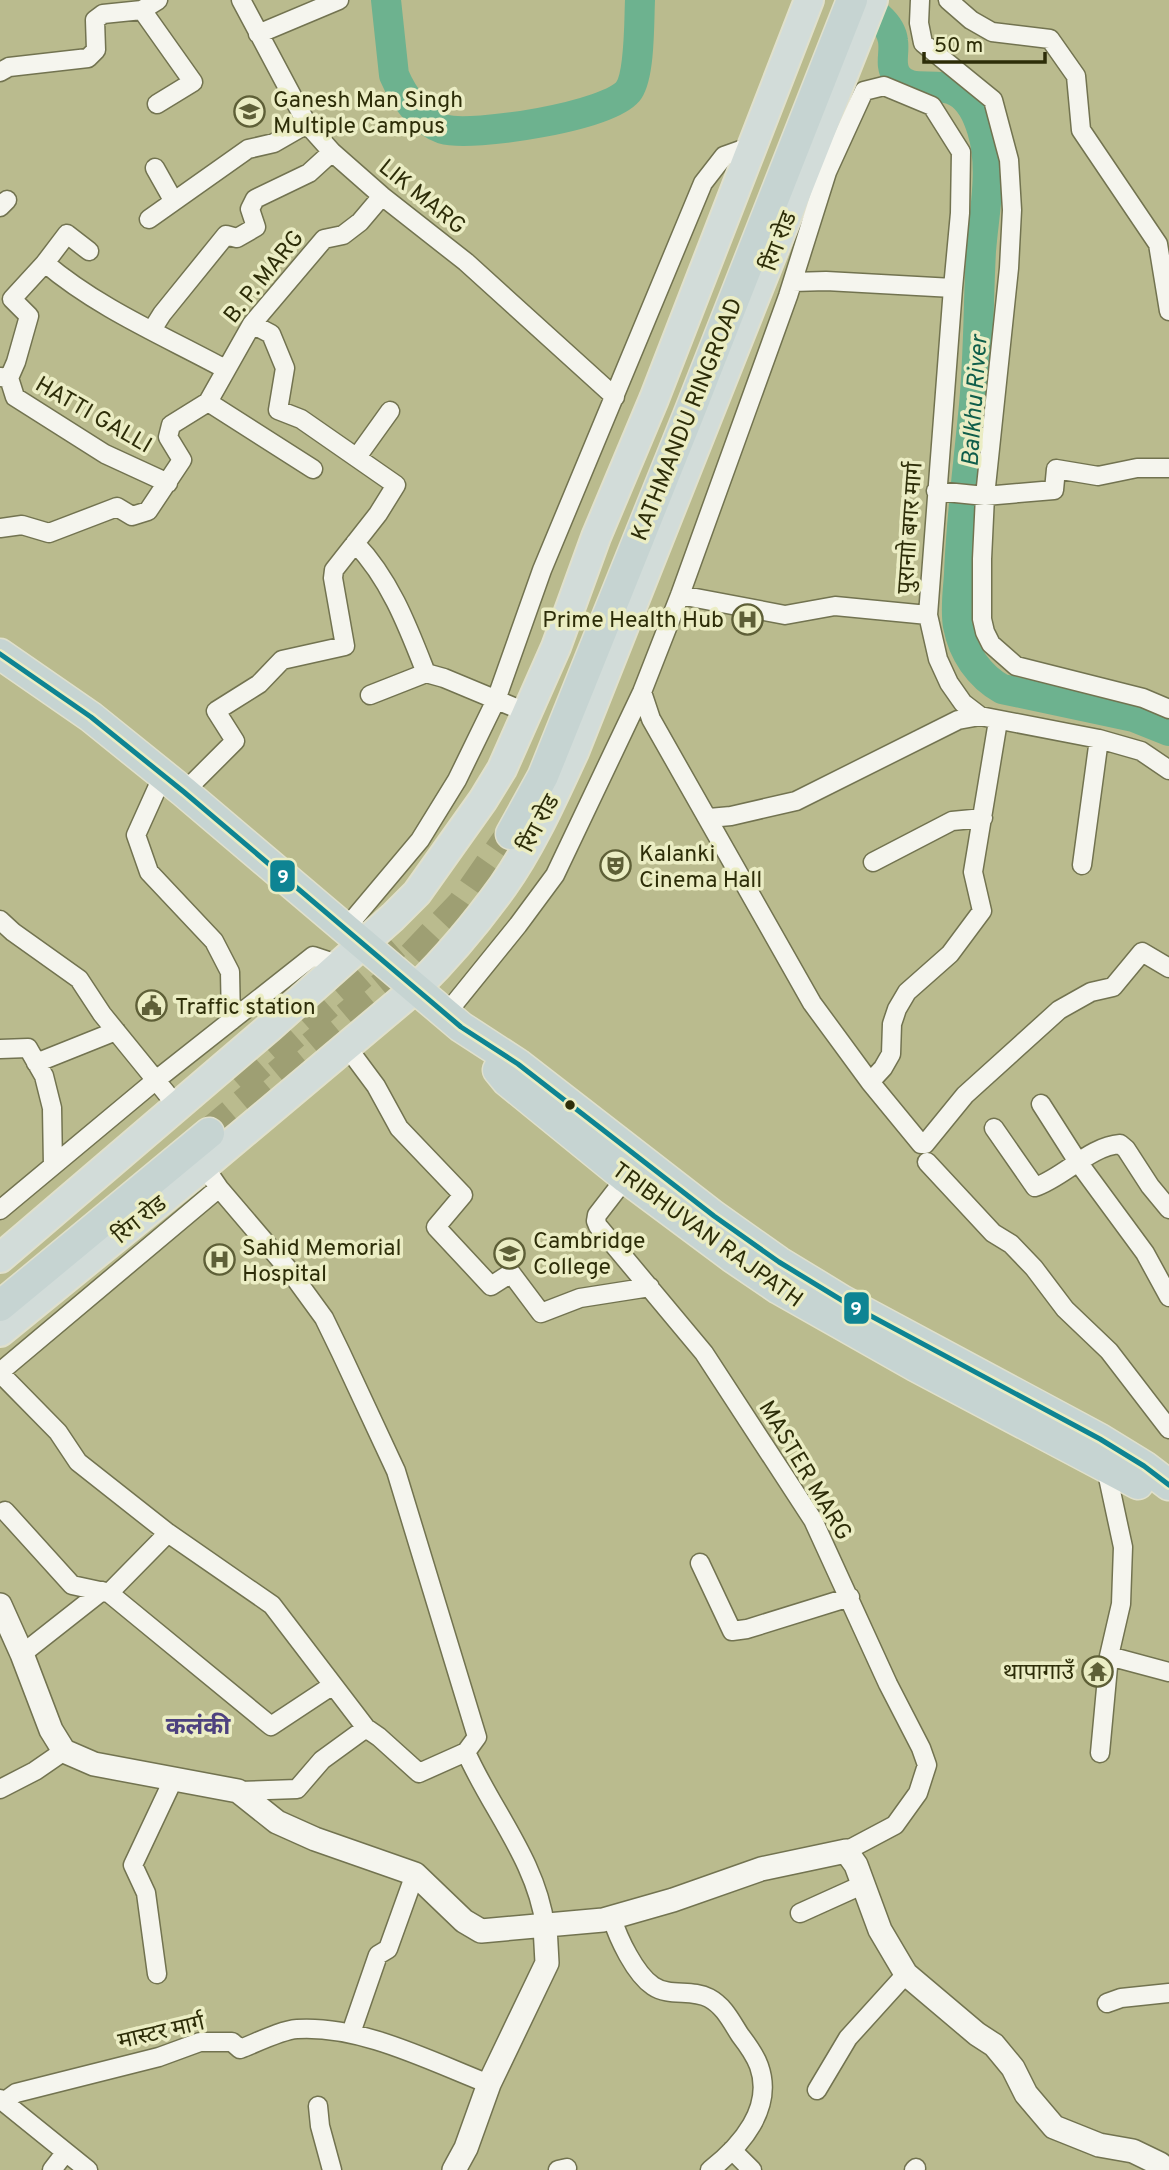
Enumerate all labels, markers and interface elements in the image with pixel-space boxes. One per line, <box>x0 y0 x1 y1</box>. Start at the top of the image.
scale bar <box>924 21 1045 65</box>
text: 50 m <box>934 33 983 60</box>
place label: Ganesh Man Singh Multiple Campus <box>273 87 463 142</box>
school or university icon: Ganesh Man Singh Multiple Campus <box>233 95 267 129</box>
street label: LIK MARG <box>372 154 471 242</box>
street label: रिंग रोड <box>755 207 805 276</box>
street label: B. P. MARG <box>219 225 311 330</box>
street label: KATHMANDU RINGROAD <box>626 294 750 546</box>
water label: Balkhu River <box>956 333 996 468</box>
street label: HATTI GALLI <box>29 371 156 461</box>
street label: पुरानाो बगर मार्ग <box>891 460 931 595</box>
hospital icon: Prime Health Hub <box>730 602 764 636</box>
place label: Prime Health Hub <box>542 607 724 636</box>
street label: रिंग रोड <box>512 789 568 858</box>
place label: Kalanki Cinema Hall <box>639 841 762 896</box>
theatre icon: Kalanki Cinema Hall <box>599 849 633 883</box>
line badge: 9 <box>269 859 296 893</box>
text: 9 <box>277 866 289 890</box>
public building icon: Traffic station <box>135 989 169 1023</box>
place label: Traffic station <box>175 994 316 1023</box>
unlabelled marker <box>563 1098 577 1112</box>
street label: TRIBHUVAN RAJPATH <box>605 1157 808 1315</box>
street label: रिंग रोड <box>107 1189 174 1252</box>
place label: Cambridge College <box>533 1228 645 1283</box>
place label: Sahid Memorial Hospital <box>242 1235 401 1290</box>
school or university icon: Cambridge College <box>493 1236 527 1270</box>
hospital icon: Sahid Memorial Hospital <box>202 1243 236 1277</box>
line badge: 9 <box>843 1291 870 1325</box>
text: 9 <box>850 1298 862 1322</box>
street label: MASTER MARG <box>751 1396 857 1547</box>
temple icon: थापागाउँ <box>1080 1654 1114 1688</box>
place label: थापागाउँ <box>1003 1658 1075 1688</box>
district label: कलंकी <box>166 1712 231 1743</box>
street label: मास्टर मार्ग <box>115 2008 209 2057</box>

